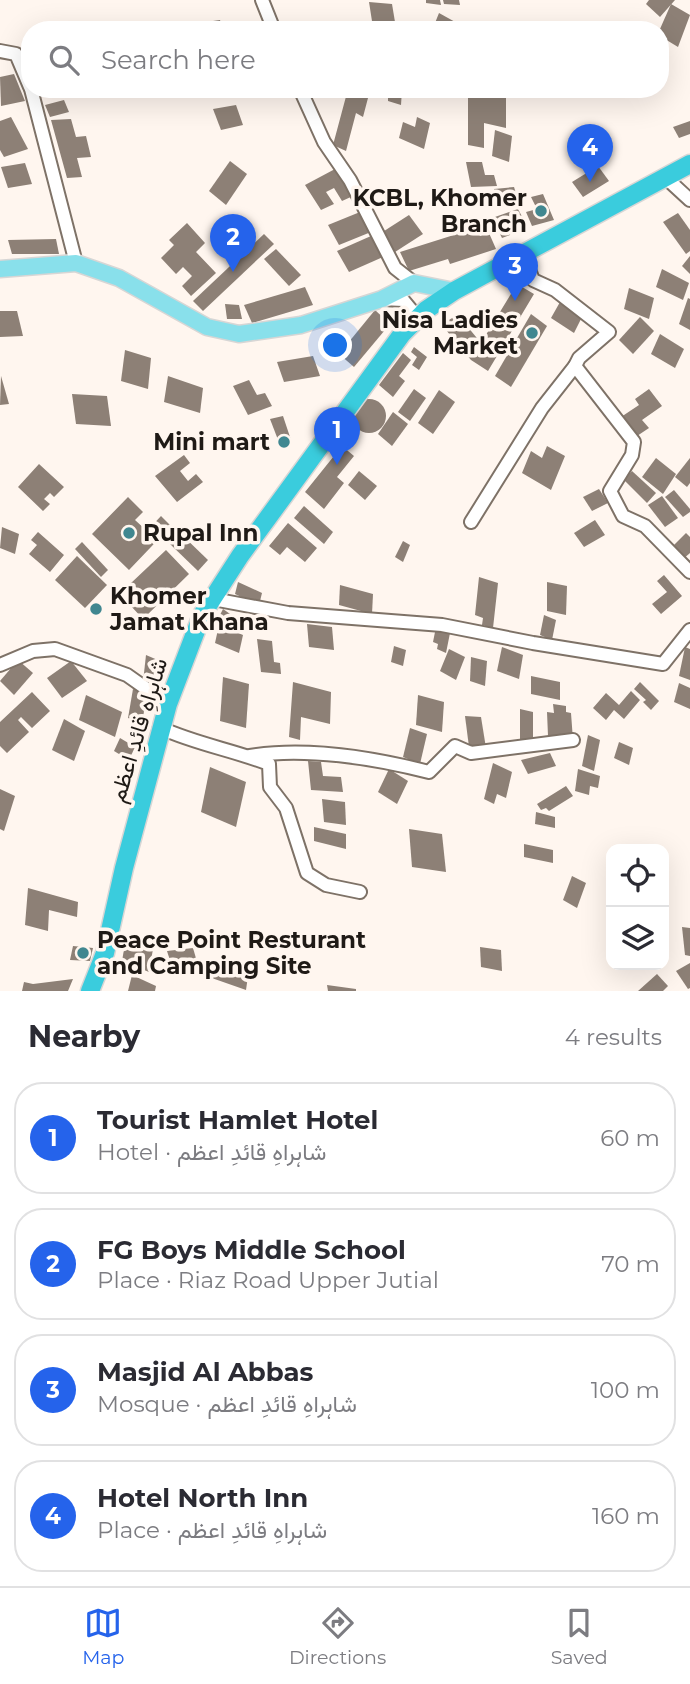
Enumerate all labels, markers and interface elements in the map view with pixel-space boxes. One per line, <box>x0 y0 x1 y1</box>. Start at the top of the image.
search box <box>21 21 669 98</box>
icon: search <box>45 41 83 79</box>
text: Search here <box>101 44 256 76</box>
pin: 4 <box>567 124 613 182</box>
place label: KCBL, Khomer Branch <box>353 184 527 238</box>
marker: KCBL, Khomer Branch <box>533 203 549 219</box>
pin: 2 <box>210 214 256 272</box>
pin: 3 <box>492 243 538 301</box>
place label: Nisa Ladies Market <box>382 306 518 360</box>
marker: Nisa Ladies Market <box>524 325 540 341</box>
your location <box>318 328 352 362</box>
pin: 1 <box>314 407 360 465</box>
place label: Mini mart <box>153 428 270 456</box>
marker: Mini mart <box>276 434 292 450</box>
place label: Rupal Inn <box>143 519 258 547</box>
marker: Rupal Inn <box>121 525 137 541</box>
place label: Khomer Jamat Khana <box>109 582 269 636</box>
marker: Khomer Jamat Khana <box>88 601 104 617</box>
street label: شاہراہِ قائدِ اعظم <box>103 654 174 806</box>
map controls <box>606 844 669 970</box>
button: locate <box>606 844 669 907</box>
button: layers <box>606 907 669 970</box>
place label: Peace Point Resturant and Camping Site <box>97 926 366 980</box>
marker: Peace Point Resturant and Camping Site <box>75 945 91 961</box>
text: Nearby <box>28 1018 140 1055</box>
text: 4 results <box>565 1023 662 1051</box>
text: Tourist Hamlet Hotel <box>97 1104 378 1136</box>
text: 1 <box>48 1124 58 1152</box>
text: 60 m <box>600 1124 660 1152</box>
text: Hotel · شاہراہِ قائدِ اعظم <box>97 1138 326 1166</box>
text: FG Boys Middle School <box>97 1234 406 1266</box>
text: 2 <box>46 1250 60 1278</box>
text: 70 m <box>601 1250 660 1278</box>
text: Place · Riaz Road Upper Jutial <box>97 1266 439 1294</box>
text: Masjid Al Abbas <box>97 1356 313 1388</box>
text: 3 <box>46 1376 60 1404</box>
text: 100 m <box>591 1376 660 1404</box>
text: Mosque · شاہراہِ قائدِ اعظم <box>97 1390 357 1418</box>
text: Hotel North Inn <box>97 1482 308 1514</box>
text: 4 <box>45 1502 61 1530</box>
text: 160 m <box>592 1502 660 1530</box>
text: Place · شاہراہِ قائدِ اعظم <box>97 1516 327 1544</box>
tab: Map <box>82 1604 124 1669</box>
tab: Directions <box>289 1604 386 1669</box>
tab: Saved <box>551 1604 608 1669</box>

